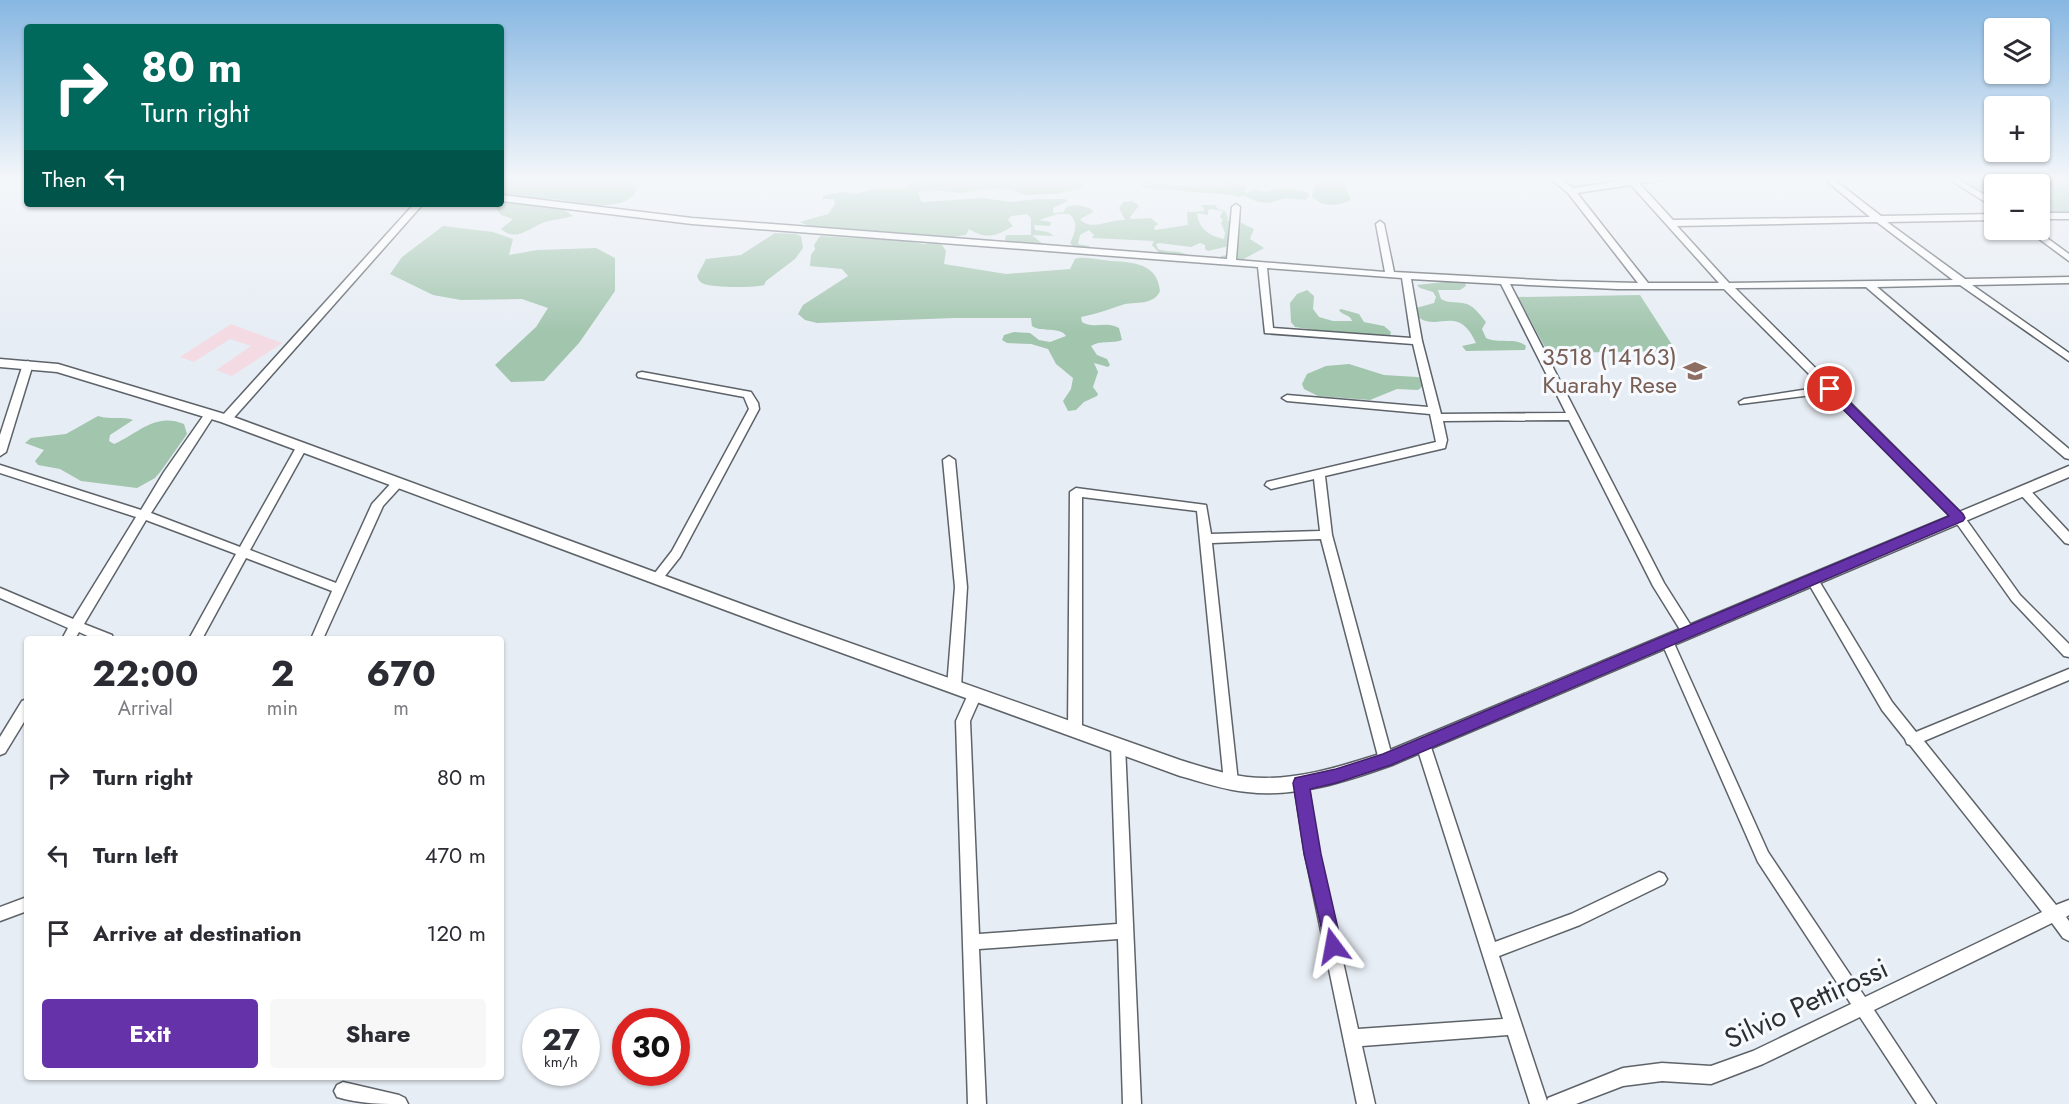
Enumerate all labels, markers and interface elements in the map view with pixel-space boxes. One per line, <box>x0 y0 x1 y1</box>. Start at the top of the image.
map controls <box>1984 18 2050 240</box>
button: layers <box>1984 18 2050 84</box>
text: 80 m <box>141 37 242 98</box>
icon: right <box>42 48 120 126</box>
text: Turn right <box>141 93 249 132</box>
button: + <box>1984 96 2050 162</box>
icon: left <box>99 162 132 195</box>
text: Then <box>42 163 87 195</box>
button: − <box>1984 174 2050 240</box>
place label: 3518 (14163) Kuarahy Rese <box>1542 339 1677 402</box>
school or university icon: 3518 (14163) Kuarahy Rese <box>1682 358 1708 384</box>
pin <box>1804 363 1855 414</box>
icon: arrive <box>1813 372 1846 405</box>
text: 22:00 <box>92 647 199 699</box>
text: 2 <box>271 647 294 699</box>
text: 670 <box>366 647 436 699</box>
text: Arrival <box>118 694 173 723</box>
text: min <box>267 694 298 723</box>
text: m <box>393 694 409 723</box>
icon: right <box>42 761 75 794</box>
text: Turn right <box>93 761 193 793</box>
text: 80 m <box>437 761 486 793</box>
icon: left <box>42 839 75 872</box>
text: Turn left <box>93 839 178 871</box>
text: 470 m <box>425 839 486 871</box>
position arrow <box>1301 914 1365 978</box>
icon: arrive <box>42 917 75 950</box>
text: Arrive at destination <box>93 917 302 949</box>
text: 120 m <box>427 917 486 949</box>
street label: Silvio Pettirossi <box>1718 948 1895 1059</box>
button: Exit <box>42 999 258 1068</box>
button: Share <box>270 999 486 1068</box>
speed limit sign: 30 <box>612 1008 690 1086</box>
text: 27 <box>542 1018 580 1061</box>
text: km/h <box>544 1051 578 1073</box>

